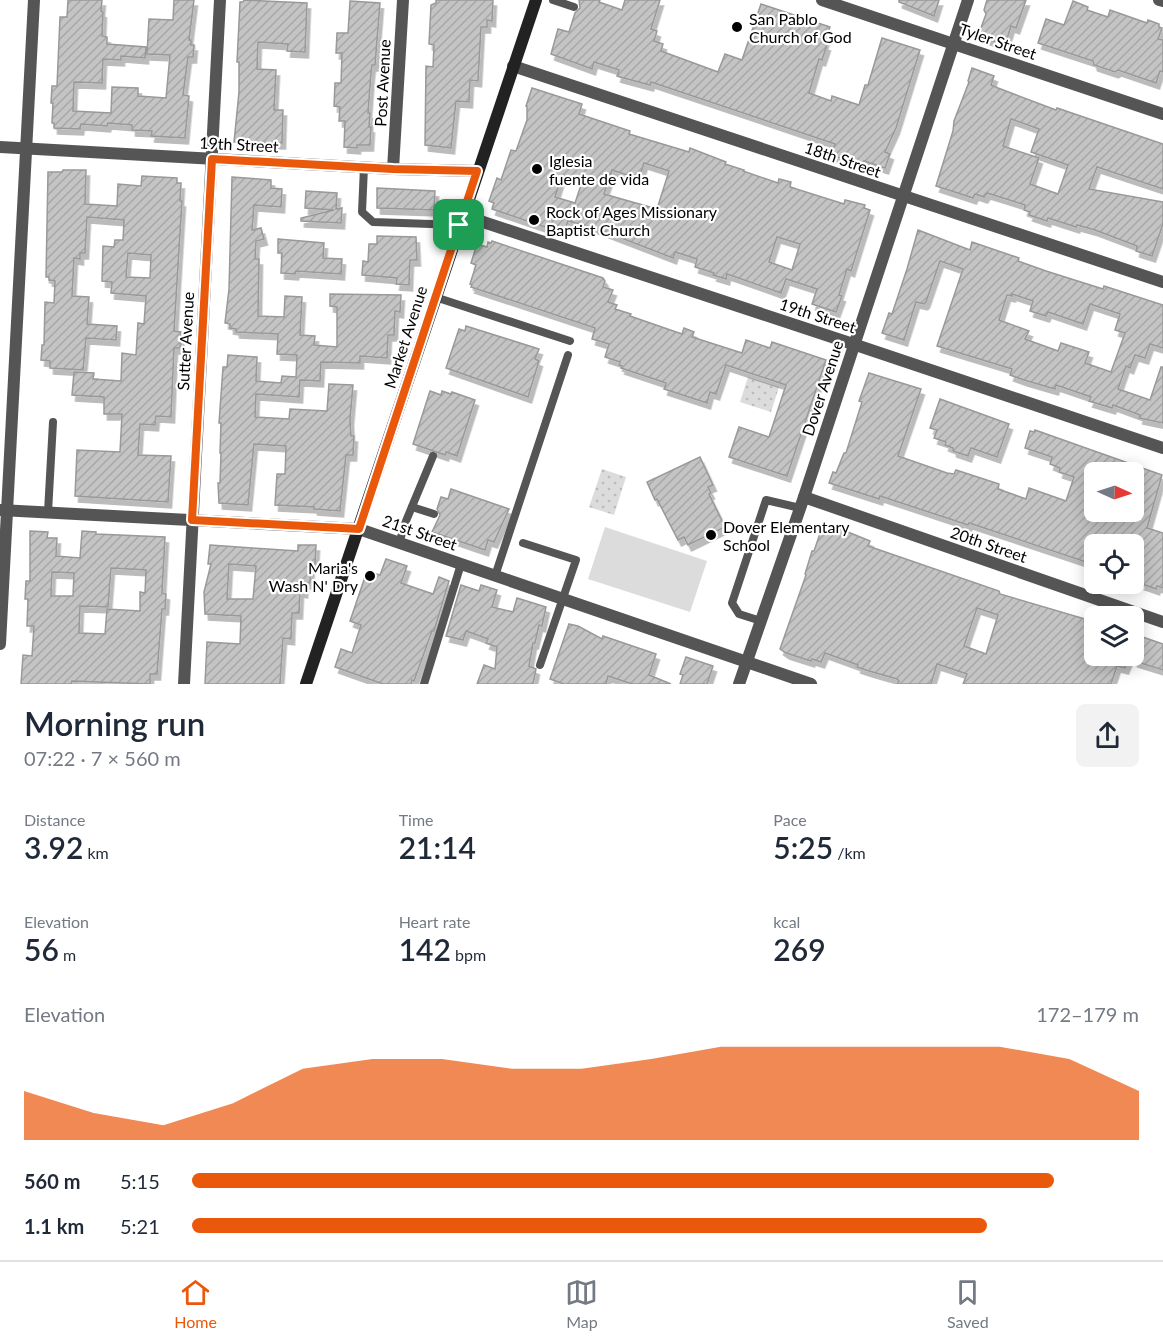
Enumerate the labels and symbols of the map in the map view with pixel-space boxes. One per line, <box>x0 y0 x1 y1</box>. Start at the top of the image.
place label: San Pablo Church of God <box>749 9 852 46</box>
street label: Tyler Street <box>957 19 1039 63</box>
marker: San Pablo Church of God <box>730 20 744 34</box>
street label: Post Avenue <box>370 39 394 127</box>
street label: 19th Street <box>199 132 279 156</box>
street label: 18th Street <box>802 137 884 181</box>
place label: Iglesia fuente de vida <box>549 151 649 188</box>
marker: Iglesia fuente de vida <box>530 162 544 176</box>
pin <box>433 199 484 250</box>
place label: Rock of Ages Missionary Baptist Church <box>546 202 718 239</box>
marker: Rock of Ages Missionary Baptist Church <box>527 213 541 227</box>
street label: Market Avenue <box>379 283 431 391</box>
street label: Sutter Avenue <box>173 291 197 391</box>
street label: 19th Street <box>777 294 859 336</box>
street label: Dover Avenue <box>798 338 846 438</box>
north arrow <box>1084 462 1144 522</box>
street label: 21st Street <box>380 510 460 554</box>
place label: Dover Elementary School <box>723 517 850 554</box>
street label: 20th Street <box>948 522 1030 566</box>
marker: Dover Elementary School <box>704 528 718 542</box>
place label: Maria's Wash N' Dry <box>269 558 359 595</box>
marker: Maria's Wash N' Dry <box>363 569 377 583</box>

